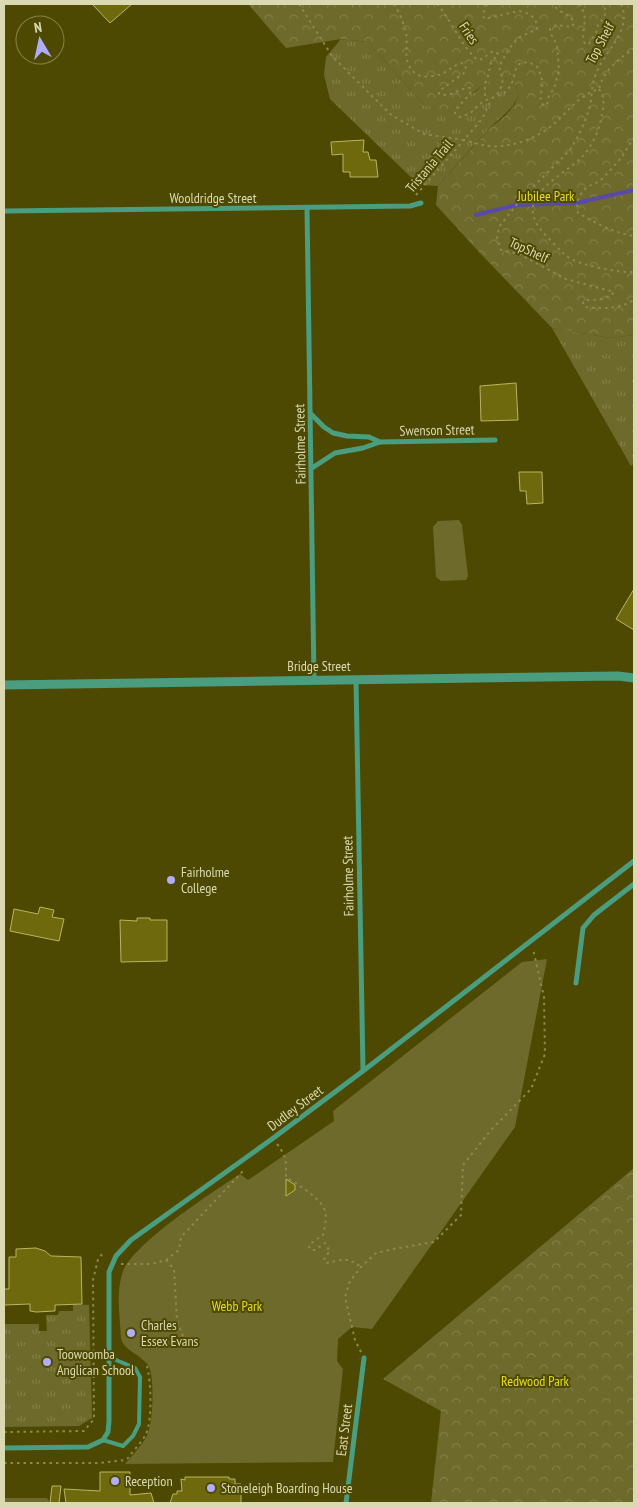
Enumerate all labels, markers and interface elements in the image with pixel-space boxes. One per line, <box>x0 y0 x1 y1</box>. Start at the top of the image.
north arrow <box>15 15 65 65</box>
text: N <box>33 18 43 37</box>
street label: Fries <box>455 18 483 48</box>
street label: Top Shelf <box>582 19 619 67</box>
street label: Tristania Trail <box>401 135 457 196</box>
park label: Jubilee Park <box>516 187 575 205</box>
street label: Wooldridge Street <box>169 189 257 207</box>
street label: TopShelf <box>506 233 552 267</box>
street label: Fairholme Street <box>290 403 310 484</box>
street label: Swenson Street <box>399 420 475 440</box>
street label: Bridge Street <box>287 657 351 675</box>
street label: Fairholme Street <box>338 835 358 916</box>
place label: Fairholme College <box>181 863 230 897</box>
marker: Fairholme College <box>165 874 177 886</box>
street label: Dudley Street <box>264 1081 327 1135</box>
park label: Webb Park <box>212 1297 263 1315</box>
place label: Charles Essex Evans <box>141 1316 199 1350</box>
marker: Charles Essex Evans <box>125 1327 137 1339</box>
place label: Toowoomba Anglican School <box>57 1345 135 1379</box>
marker: Toowoomba Anglican School <box>41 1356 53 1368</box>
park label: Redwood Park <box>501 1372 570 1390</box>
street label: East Street <box>332 1403 356 1457</box>
place label: Reception <box>125 1472 173 1490</box>
marker: Reception <box>109 1475 121 1487</box>
place label: Stoneleigh Boarding House <box>221 1479 353 1497</box>
marker: Stoneleigh Boarding House <box>205 1482 217 1494</box>

